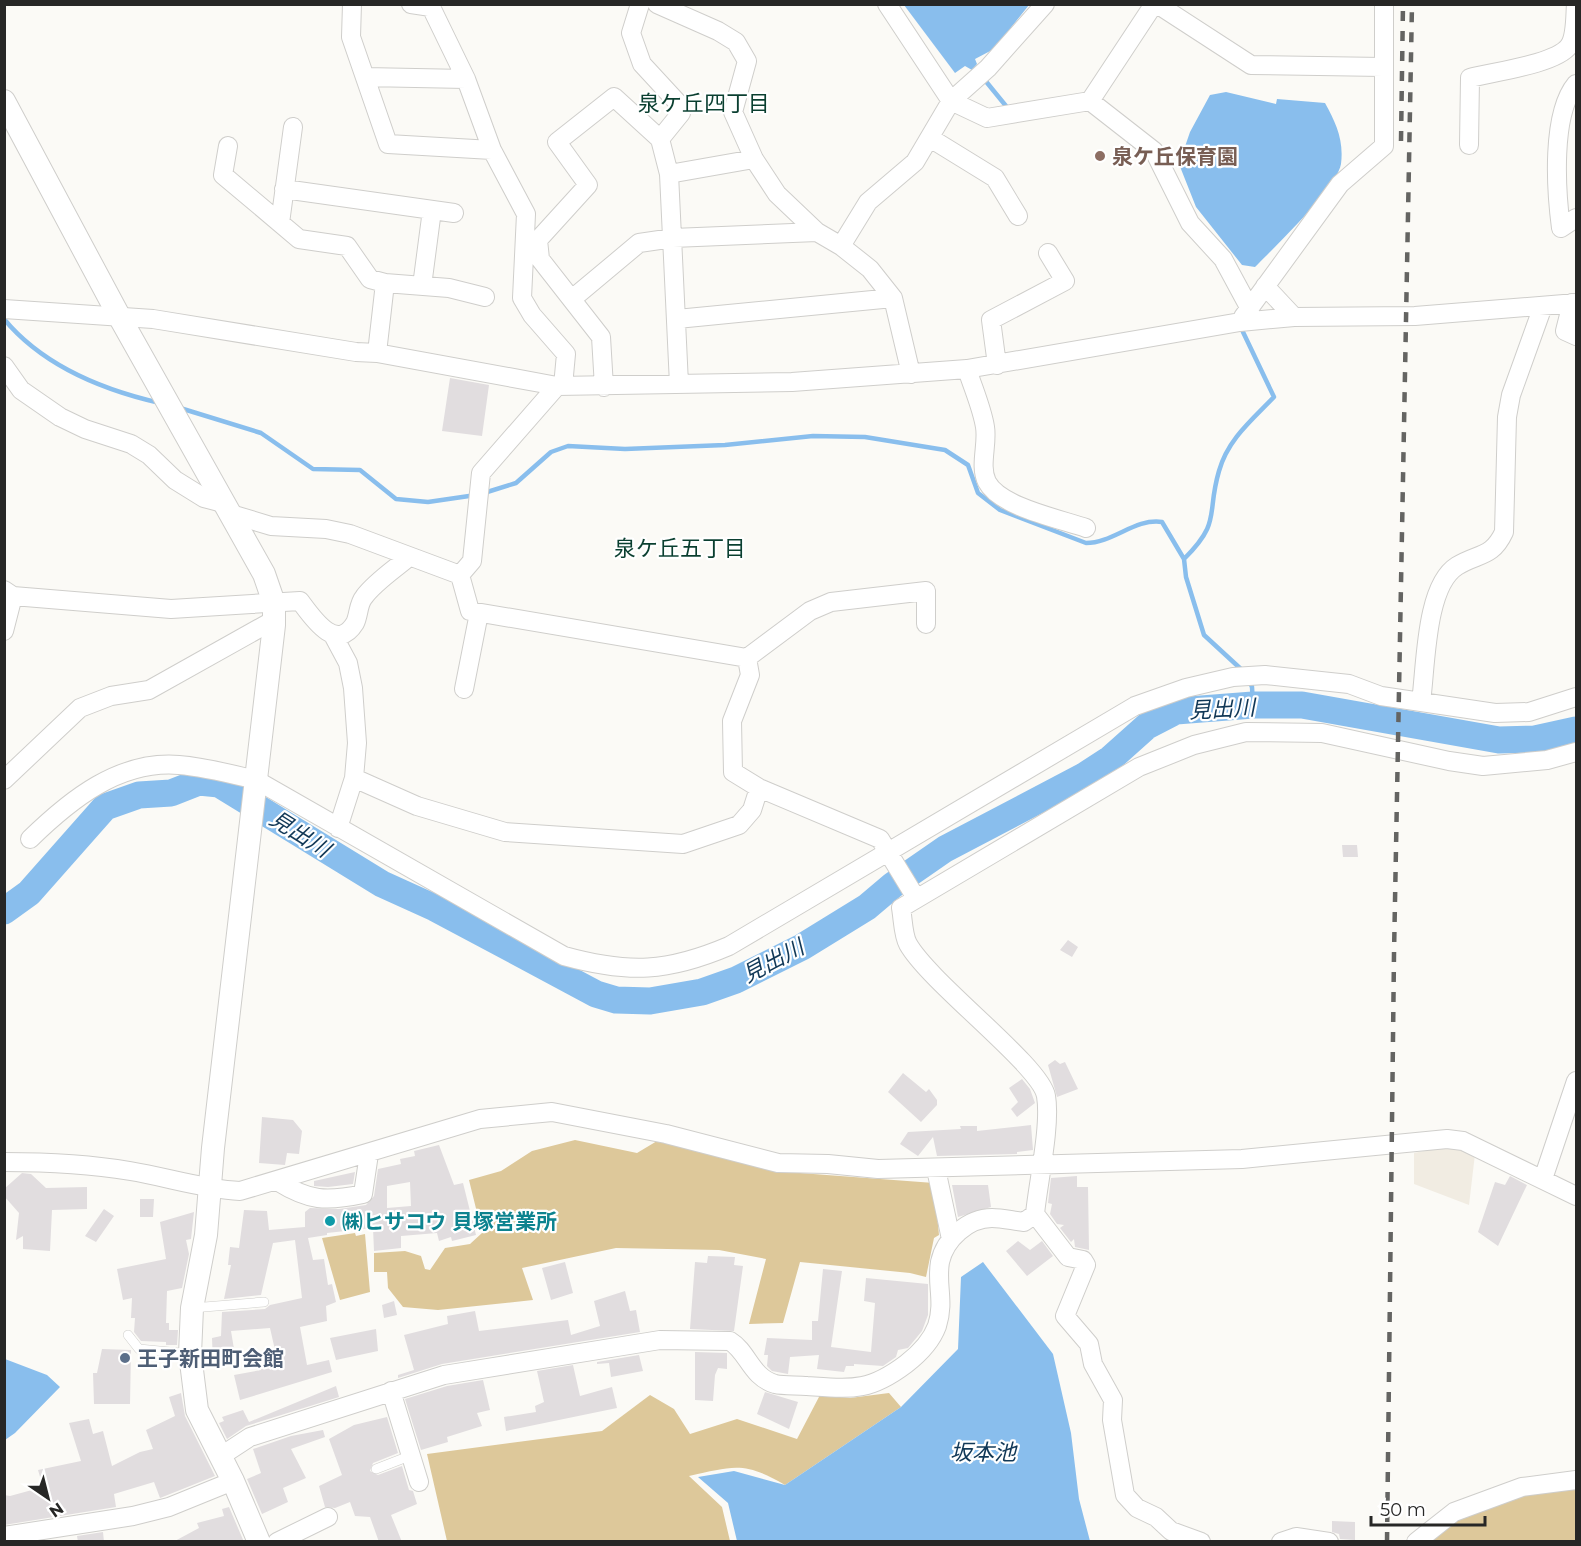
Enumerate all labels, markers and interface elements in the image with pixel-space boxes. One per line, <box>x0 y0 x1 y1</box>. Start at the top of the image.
district label: 泉ケ丘四丁目 <box>638 90 770 117</box>
place label: 泉ケ丘保育園 <box>1112 144 1238 169</box>
marker: 泉ケ丘保育園 <box>1093 149 1107 163</box>
district label: 泉ケ丘五丁目 <box>614 535 746 562</box>
water label: 見出川 <box>1188 694 1258 724</box>
water label: 見出川 <box>265 805 337 864</box>
water label: 見出川 <box>738 933 810 988</box>
place label: ㈱ヒサコウ 貝塚営業所 <box>342 1209 557 1234</box>
marker: ㈱ヒサコウ 貝塚営業所 <box>323 1214 337 1228</box>
place label: 王子新田町会館 <box>137 1346 284 1371</box>
marker: 王子新田町会館 <box>118 1351 132 1365</box>
water label: 坂本池 <box>950 1439 1018 1466</box>
north arrow <box>18 1468 78 1528</box>
scale bar <box>1371 1489 1485 1527</box>
text: N <box>46 1498 67 1521</box>
text: 50 m <box>1380 1499 1426 1521</box>

